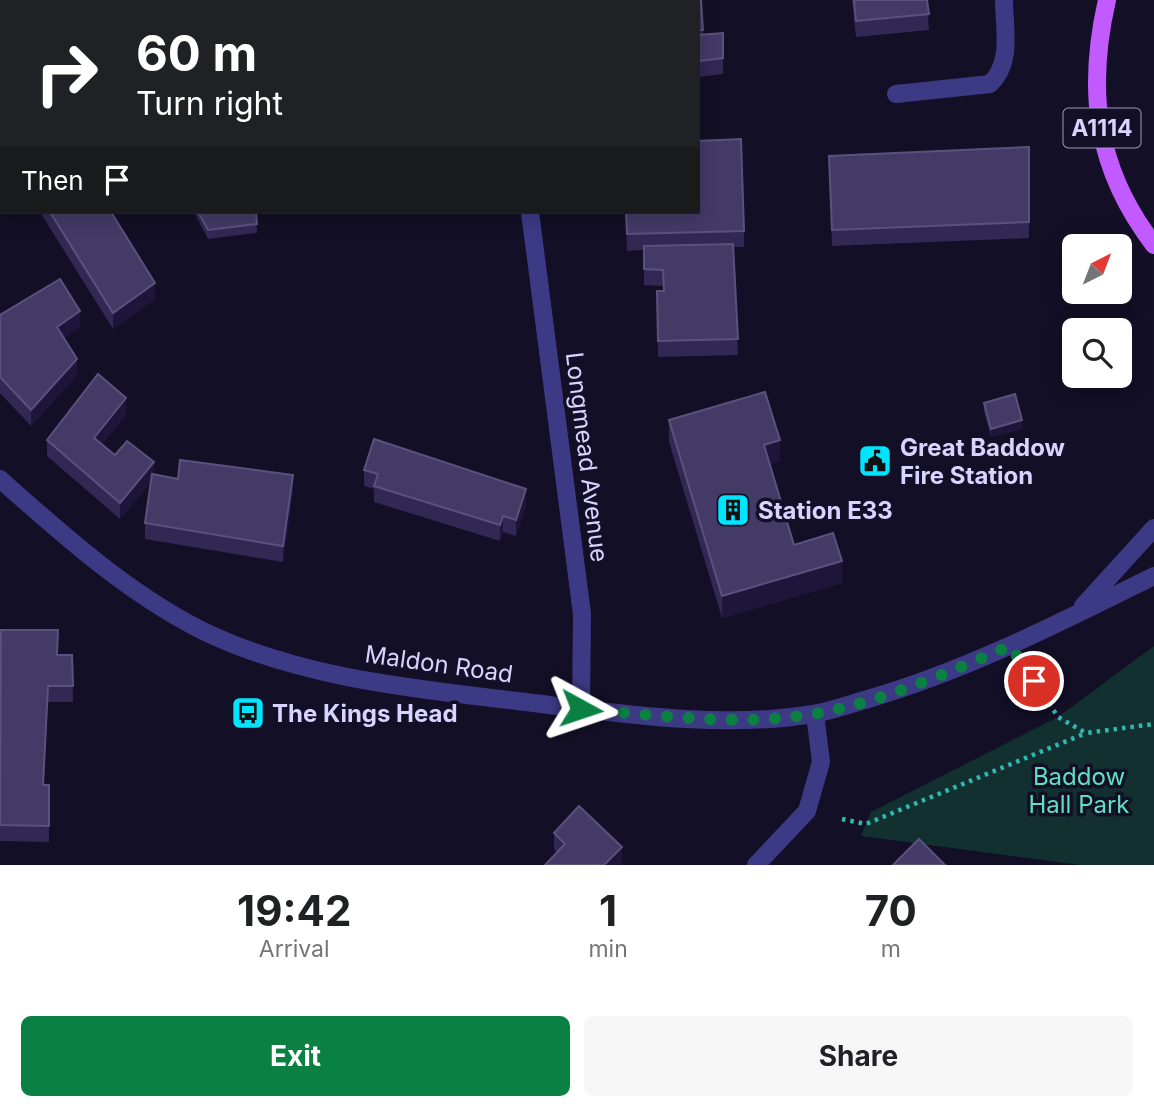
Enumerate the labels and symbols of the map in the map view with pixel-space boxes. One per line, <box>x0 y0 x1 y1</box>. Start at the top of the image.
road number: A1114 <box>1064 108 1140 148</box>
north arrow <box>1062 234 1132 304</box>
street label: Longmead Avenue <box>560 350 614 564</box>
place label: Great Baddow Fire Station <box>900 433 1066 490</box>
public building icon: Great Baddow Fire Station <box>856 442 894 480</box>
building icon: Station E33 <box>714 491 752 529</box>
place label: Station E33 <box>758 496 893 525</box>
street label: Maldon Road <box>363 639 515 689</box>
pin <box>1004 651 1064 711</box>
position arrow <box>544 672 618 746</box>
bus stop icon: The Kings Head <box>229 694 267 732</box>
place label: The Kings Head <box>272 699 458 728</box>
park label: Baddow Hall Park <box>1028 762 1130 819</box>

